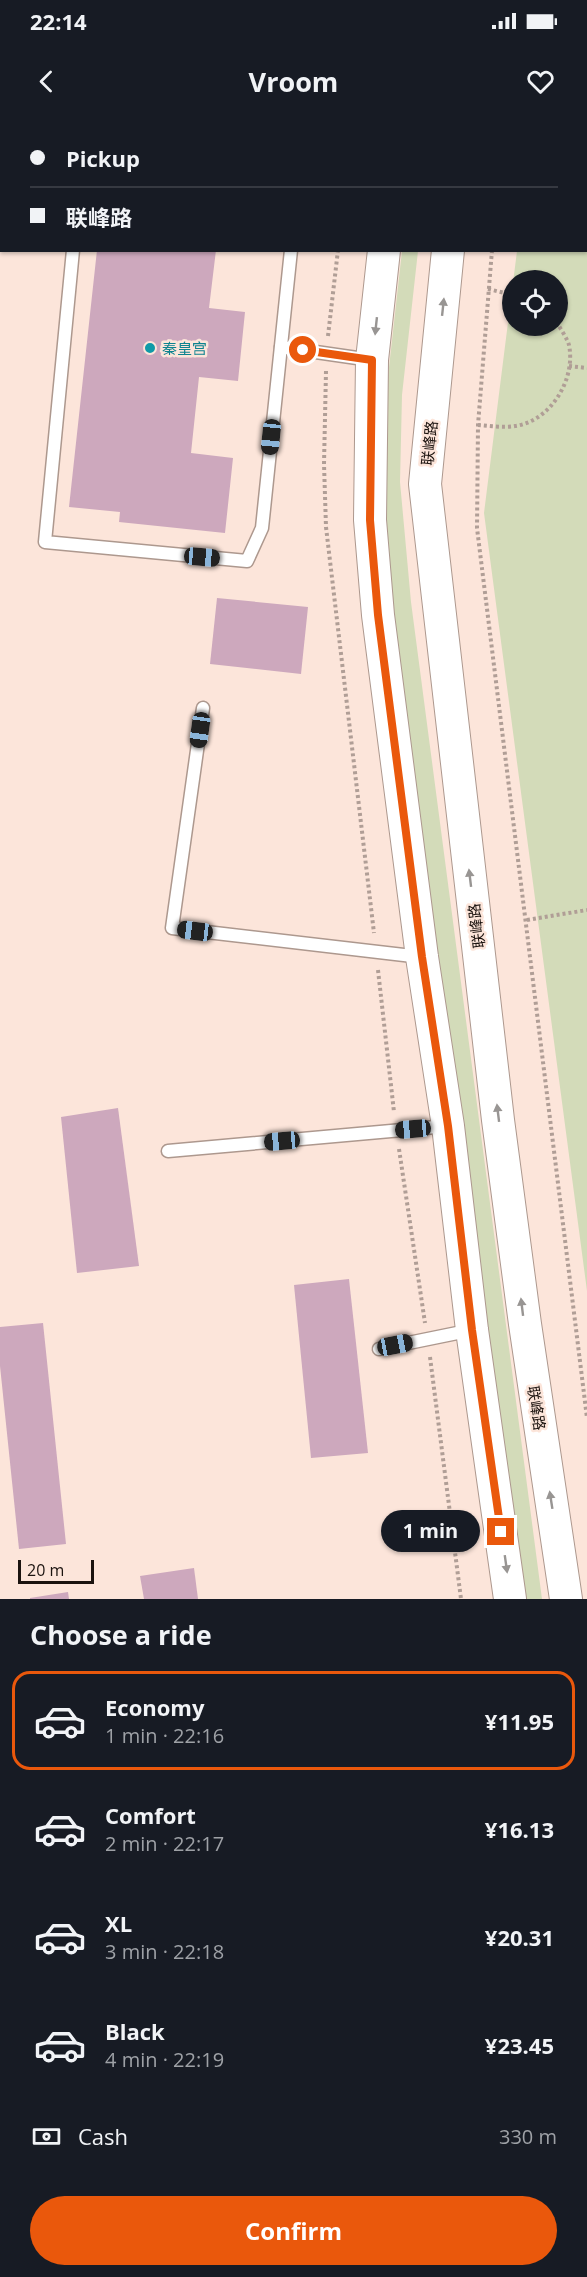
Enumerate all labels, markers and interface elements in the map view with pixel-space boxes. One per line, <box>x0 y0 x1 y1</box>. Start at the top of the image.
text: 22:14 <box>30 6 87 36</box>
text: Vroom <box>249 63 338 100</box>
icon: back <box>30 65 63 98</box>
icon: heart <box>524 65 557 98</box>
text: Pickup <box>66 143 140 173</box>
text: 联峰路 <box>66 202 132 232</box>
map controls <box>502 270 568 336</box>
button: locate <box>502 270 568 336</box>
one-way arrow <box>438 298 448 317</box>
one-way arrow <box>371 317 380 336</box>
route start <box>289 336 316 363</box>
place label: 秦皇宫 <box>162 338 207 358</box>
marker: 秦皇宫 <box>143 341 157 355</box>
car <box>260 418 282 456</box>
street label: 联峰路 <box>417 420 441 466</box>
car <box>183 546 221 568</box>
car <box>189 711 211 749</box>
one-way arrow <box>466 868 475 887</box>
street label: 联峰路 <box>463 902 489 950</box>
car <box>176 920 214 942</box>
one-way arrow <box>493 1104 502 1123</box>
car <box>394 1118 432 1140</box>
car <box>263 1130 301 1152</box>
one-way arrow <box>518 1297 527 1316</box>
car <box>376 1333 414 1357</box>
street label: 联峰路 <box>524 1384 550 1432</box>
one-way arrow <box>546 1490 555 1509</box>
callout: 1 min <box>381 1511 480 1553</box>
text: 1 min <box>403 1517 458 1544</box>
route end <box>487 1518 514 1545</box>
one-way arrow <box>501 1555 510 1574</box>
scale bar <box>18 1557 94 1584</box>
text: 20 m <box>27 1559 64 1581</box>
text: Choose a ride <box>30 1616 212 1653</box>
text: Economy <box>105 1692 204 1722</box>
icon: car <box>33 1694 87 1748</box>
text: ¥11.95 <box>485 1706 554 1736</box>
text: 1 min · 22:16 <box>105 1722 224 1749</box>
text: Comfort <box>105 1800 196 1830</box>
icon: car <box>33 1802 87 1856</box>
text: ¥16.13 <box>485 1814 554 1844</box>
text: 2 min · 22:17 <box>105 1830 224 1857</box>
text: XL <box>105 1908 132 1938</box>
icon: car <box>33 1910 87 1964</box>
text: ¥20.31 <box>485 1922 554 1952</box>
text: 3 min · 22:18 <box>105 1938 224 1965</box>
text: Black <box>105 2016 165 2046</box>
icon: car <box>33 2018 87 2072</box>
text: ¥23.45 <box>485 2030 554 2060</box>
text: 4 min · 22:19 <box>105 2046 224 2073</box>
icon: cash <box>30 2120 63 2153</box>
text: Cash <box>78 2121 128 2151</box>
text: 330 m <box>499 2123 557 2150</box>
button: Confirm <box>30 2196 557 2265</box>

